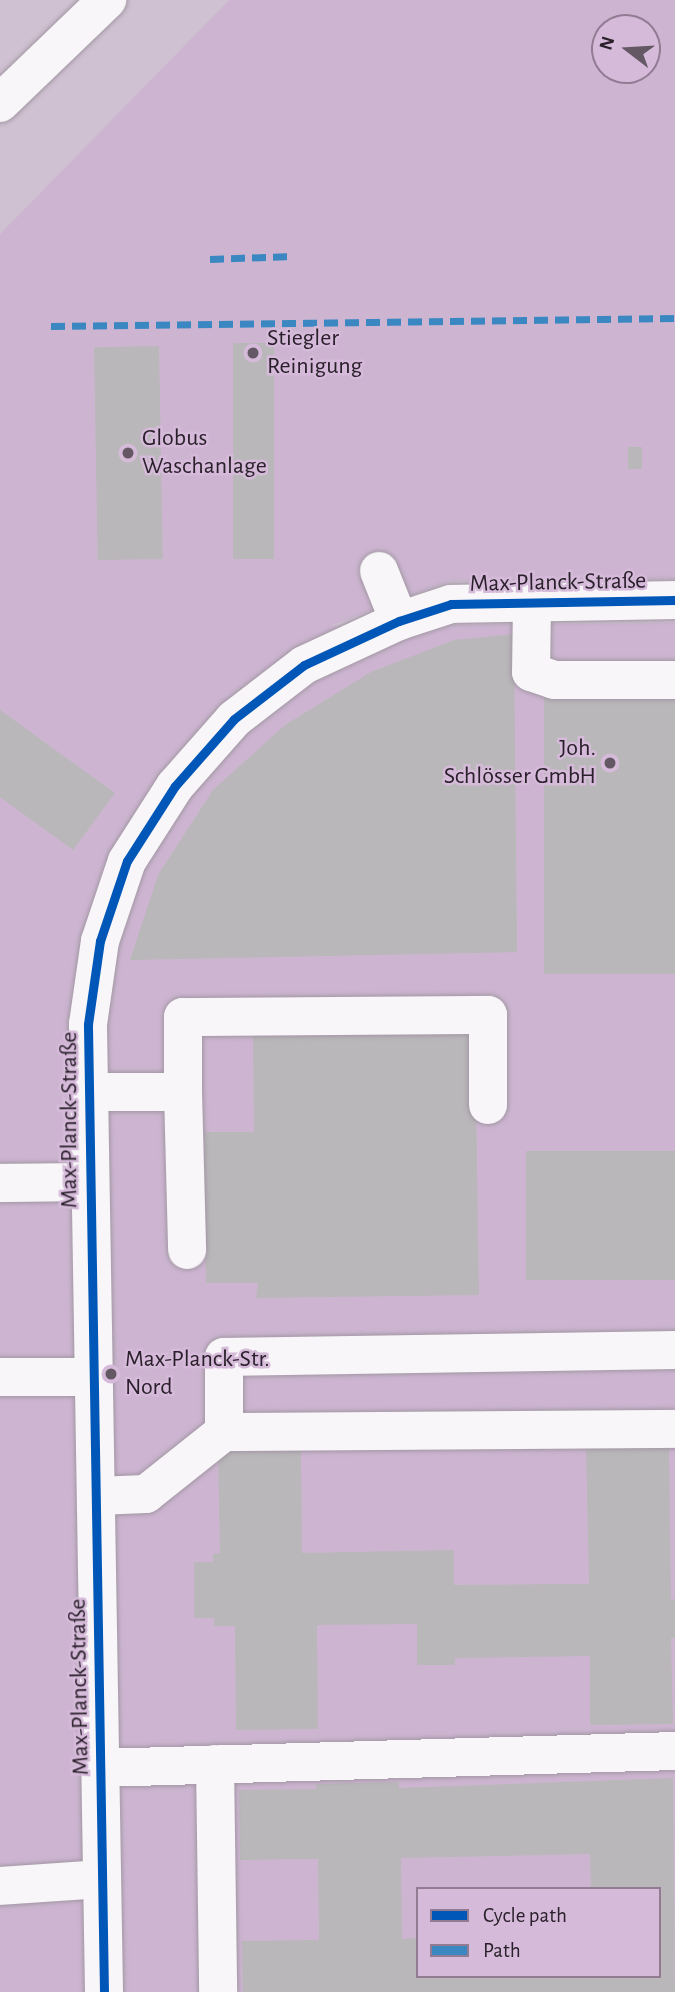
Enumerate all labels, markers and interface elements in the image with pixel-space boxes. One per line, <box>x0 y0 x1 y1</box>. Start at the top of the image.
north arrow <box>591 14 661 84</box>
text: N <box>596 34 618 52</box>
place label: Stiegler Reinigung <box>267 325 362 381</box>
marker: Stiegler Reinigung <box>245 345 261 361</box>
place label: Globus Waschanlage <box>142 425 267 481</box>
marker: Globus Waschanlage <box>120 445 136 461</box>
street label: Max-Planck-Straße <box>469 567 647 599</box>
place label: Joh. Schlösser GmbH <box>444 735 596 791</box>
marker: Joh. Schlösser GmbH <box>602 755 618 771</box>
street label: Max-Planck-Straße <box>56 1032 84 1208</box>
place label: Max-Planck-Str. Nord <box>125 1346 270 1402</box>
marker: Max-Planck-Str. Nord <box>103 1366 119 1382</box>
street label: Max-Planck-Straße <box>64 1598 96 1776</box>
legend <box>416 1887 661 1978</box>
text: Cycle path <box>483 1905 567 1926</box>
text: Path <box>483 1940 521 1961</box>

